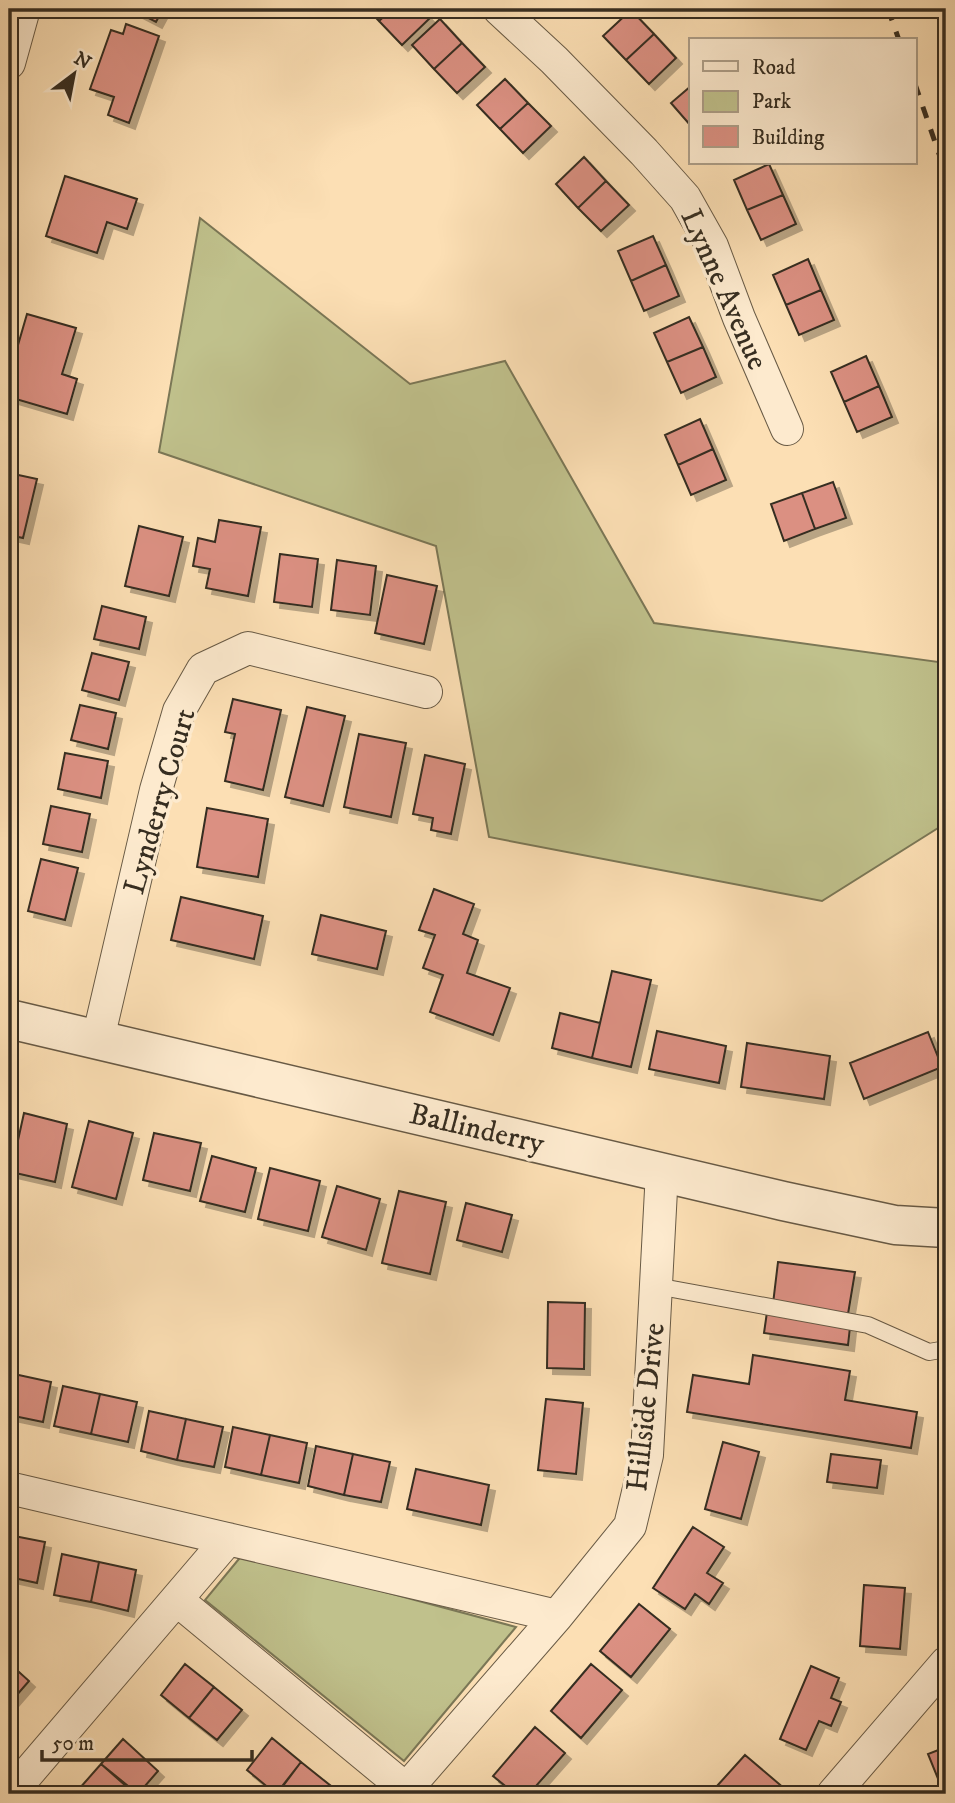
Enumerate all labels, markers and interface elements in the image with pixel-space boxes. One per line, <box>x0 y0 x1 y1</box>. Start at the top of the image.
north arrow <box>38 38 108 108</box>
legend <box>689 38 916 164</box>
text: N <box>70 47 95 75</box>
text: Road <box>752 55 796 81</box>
text: Park <box>752 89 792 115</box>
text: Building <box>752 125 825 151</box>
street label: Lynne Avenue <box>672 203 776 376</box>
street label: Lynderry Court <box>116 704 205 898</box>
street label: Ballinderry <box>406 1096 548 1163</box>
street label: Hillside Drive <box>619 1321 674 1493</box>
scale bar <box>42 1719 252 1763</box>
text: 50 m <box>52 1731 94 1757</box>

